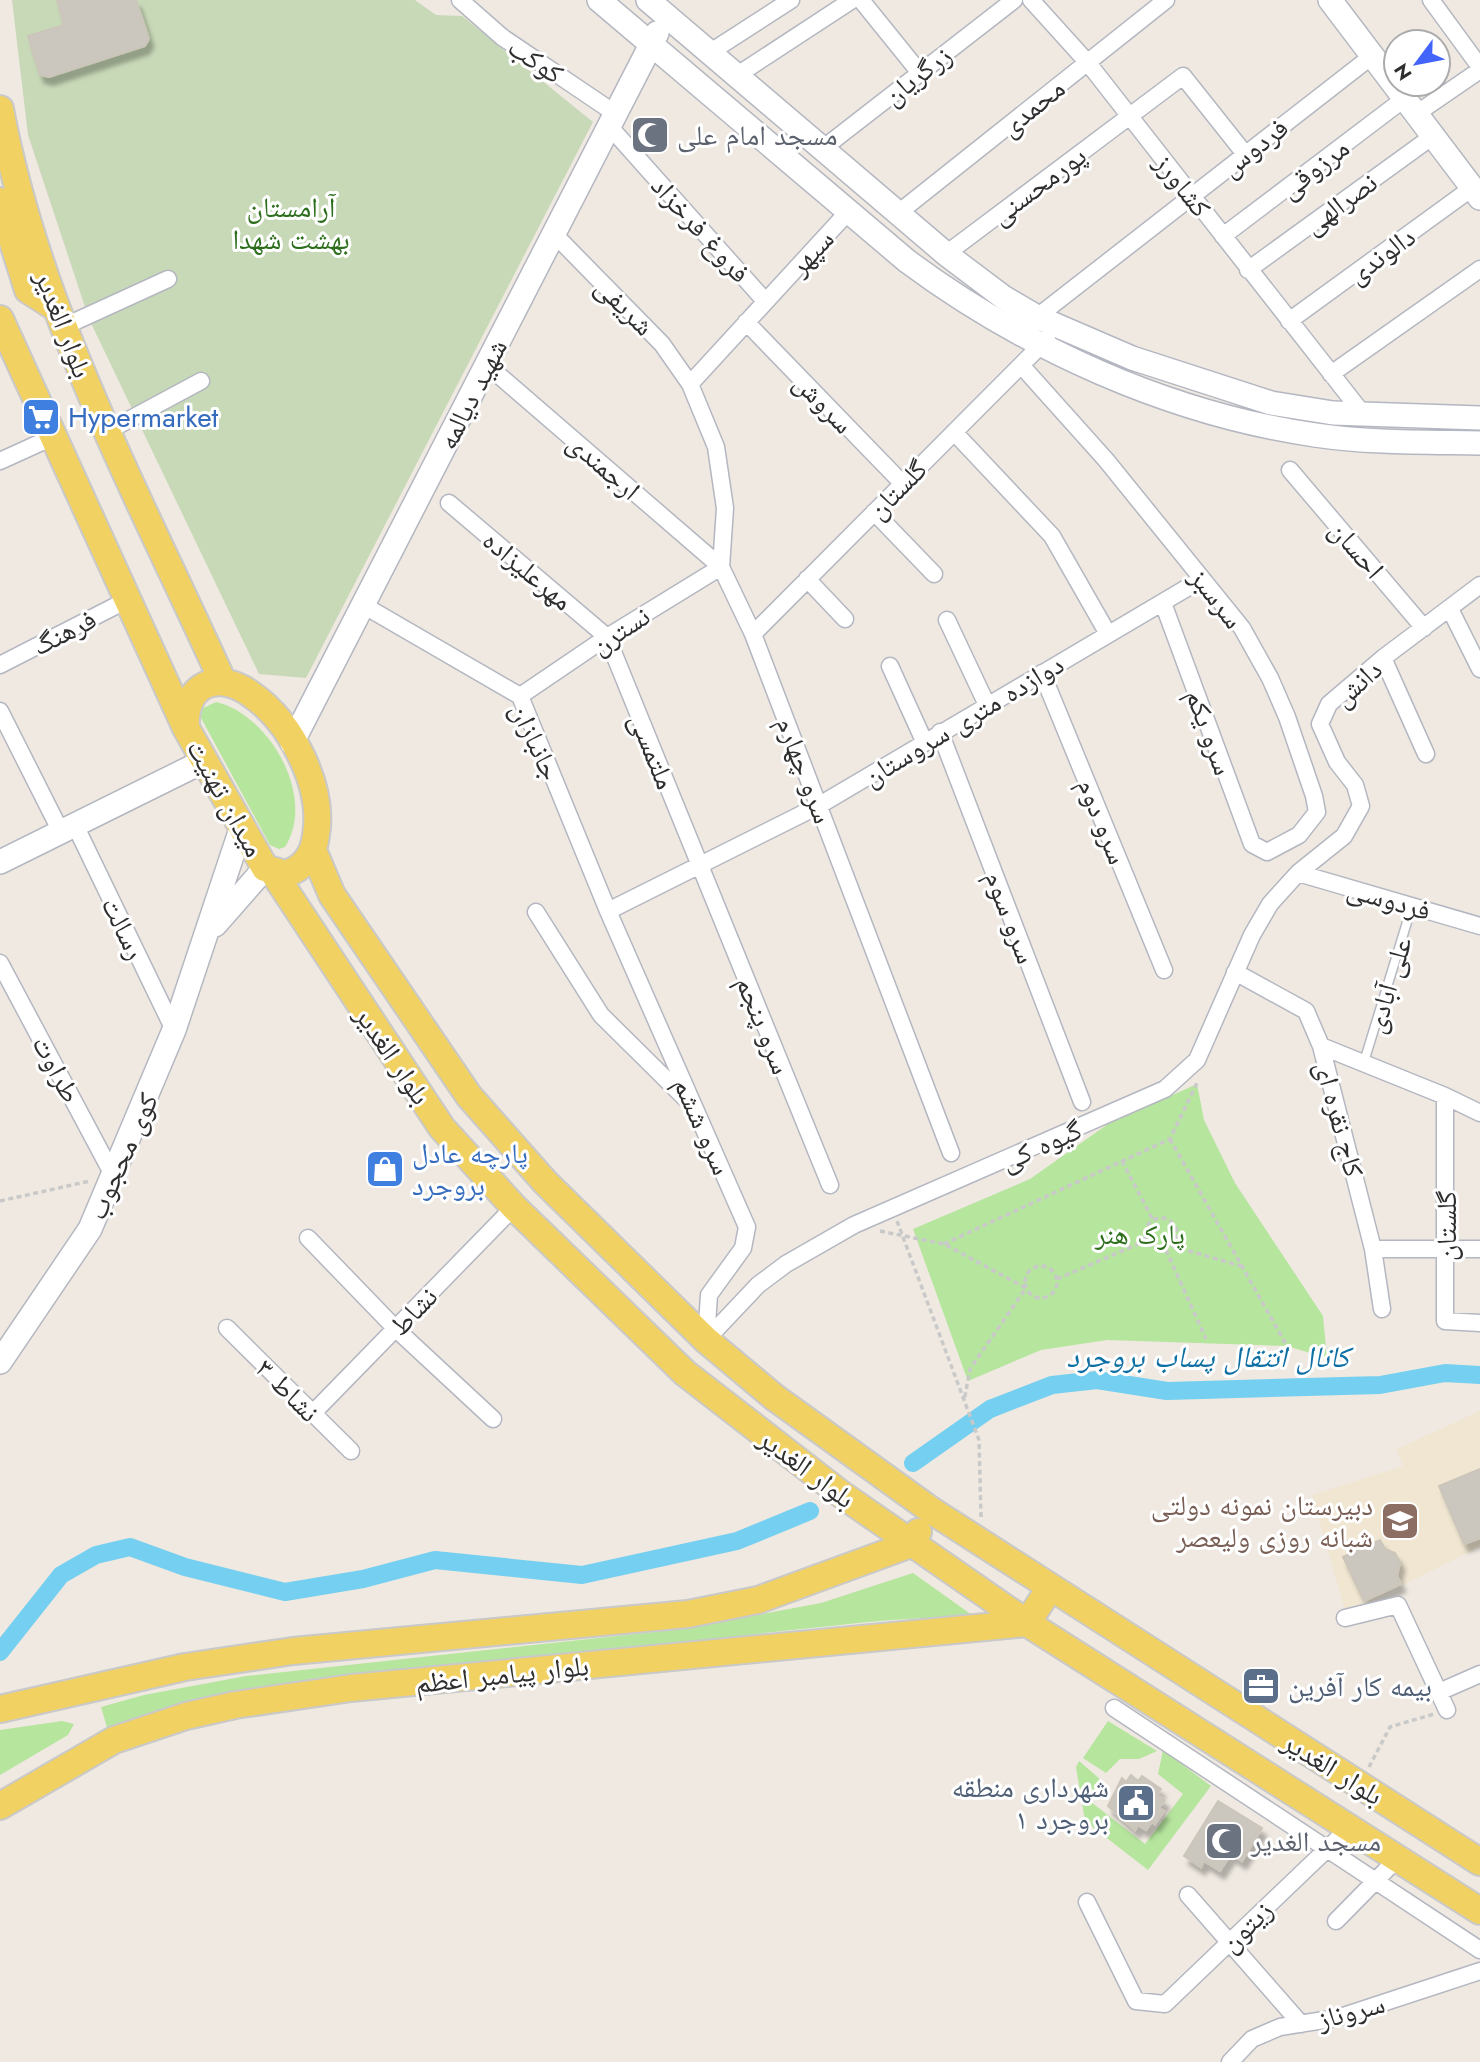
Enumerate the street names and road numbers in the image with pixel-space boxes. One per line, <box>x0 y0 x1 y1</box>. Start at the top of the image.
street label: کوکب <box>500 27 572 94</box>
street label: زرگریان <box>874 35 961 115</box>
street label: محمدی <box>991 68 1074 146</box>
street label: فردوس <box>1212 108 1297 187</box>
street label: مرزوقی <box>1271 128 1358 209</box>
street label: پورمحسنی <box>982 136 1095 235</box>
street label: کشاورز <box>1144 144 1221 227</box>
street label: نصرالهی <box>1295 162 1386 244</box>
street label: فروغ فرخزاد <box>641 167 760 292</box>
street label: دالوندی <box>1339 217 1424 294</box>
street label: سپهر <box>778 220 844 286</box>
street label: بلوار الغدیر <box>24 264 103 384</box>
street label: شریفی <box>586 267 664 345</box>
street label: شهید دیالمه <box>427 332 518 457</box>
street label: سروش <box>784 363 863 443</box>
street label: ارجمندی <box>558 423 649 510</box>
street label: گلستان <box>858 450 937 529</box>
street label: احسان <box>1319 511 1394 588</box>
street label: مهرعلیزاده <box>474 520 582 620</box>
street label: سرسبز <box>1179 558 1254 638</box>
street label: نسترن <box>582 596 658 665</box>
street label: فرهنگ <box>25 599 103 666</box>
street label: دوازده متری سروستان <box>855 644 1072 797</box>
street label: دانش <box>1323 650 1391 717</box>
street label: سرو یکم <box>1175 684 1244 781</box>
street label: جانبازان <box>500 696 571 787</box>
street label: ملتمسی <box>619 707 686 796</box>
street label: سرو چهارم <box>765 711 844 829</box>
street label: میدان تهنیت <box>176 732 275 865</box>
street label: سرو دوم <box>1067 772 1138 870</box>
street label: سرو سوم <box>974 865 1047 970</box>
street label: فردوسی <box>1342 868 1436 931</box>
street label: رسالت <box>91 890 156 966</box>
street label: علی آبادی <box>1354 932 1423 1038</box>
street label: سرو پنجم <box>725 970 802 1080</box>
street label: بلوار الغدیر <box>344 997 441 1113</box>
street label: طراوت <box>22 1028 91 1110</box>
street label: کاج نقره ای <box>1304 1057 1375 1182</box>
street label: سرو ششم <box>663 1071 742 1182</box>
street label: کوی محجوب <box>76 1086 169 1226</box>
street label: گیوه کی <box>994 1109 1089 1182</box>
street label: گلستان <box>1426 1190 1467 1261</box>
street label: نشاط <box>380 1277 447 1345</box>
street label: نشاط ۳ <box>246 1349 329 1432</box>
street label: بلوار الغدیر <box>749 1418 864 1518</box>
street label: بلوار پیامبر اعظم <box>413 1645 591 1704</box>
street label: بلوار الغدیر <box>1274 1721 1391 1815</box>
street label: زیتون <box>1211 1891 1282 1962</box>
street label: سروناز <box>1312 1983 1389 2040</box>

